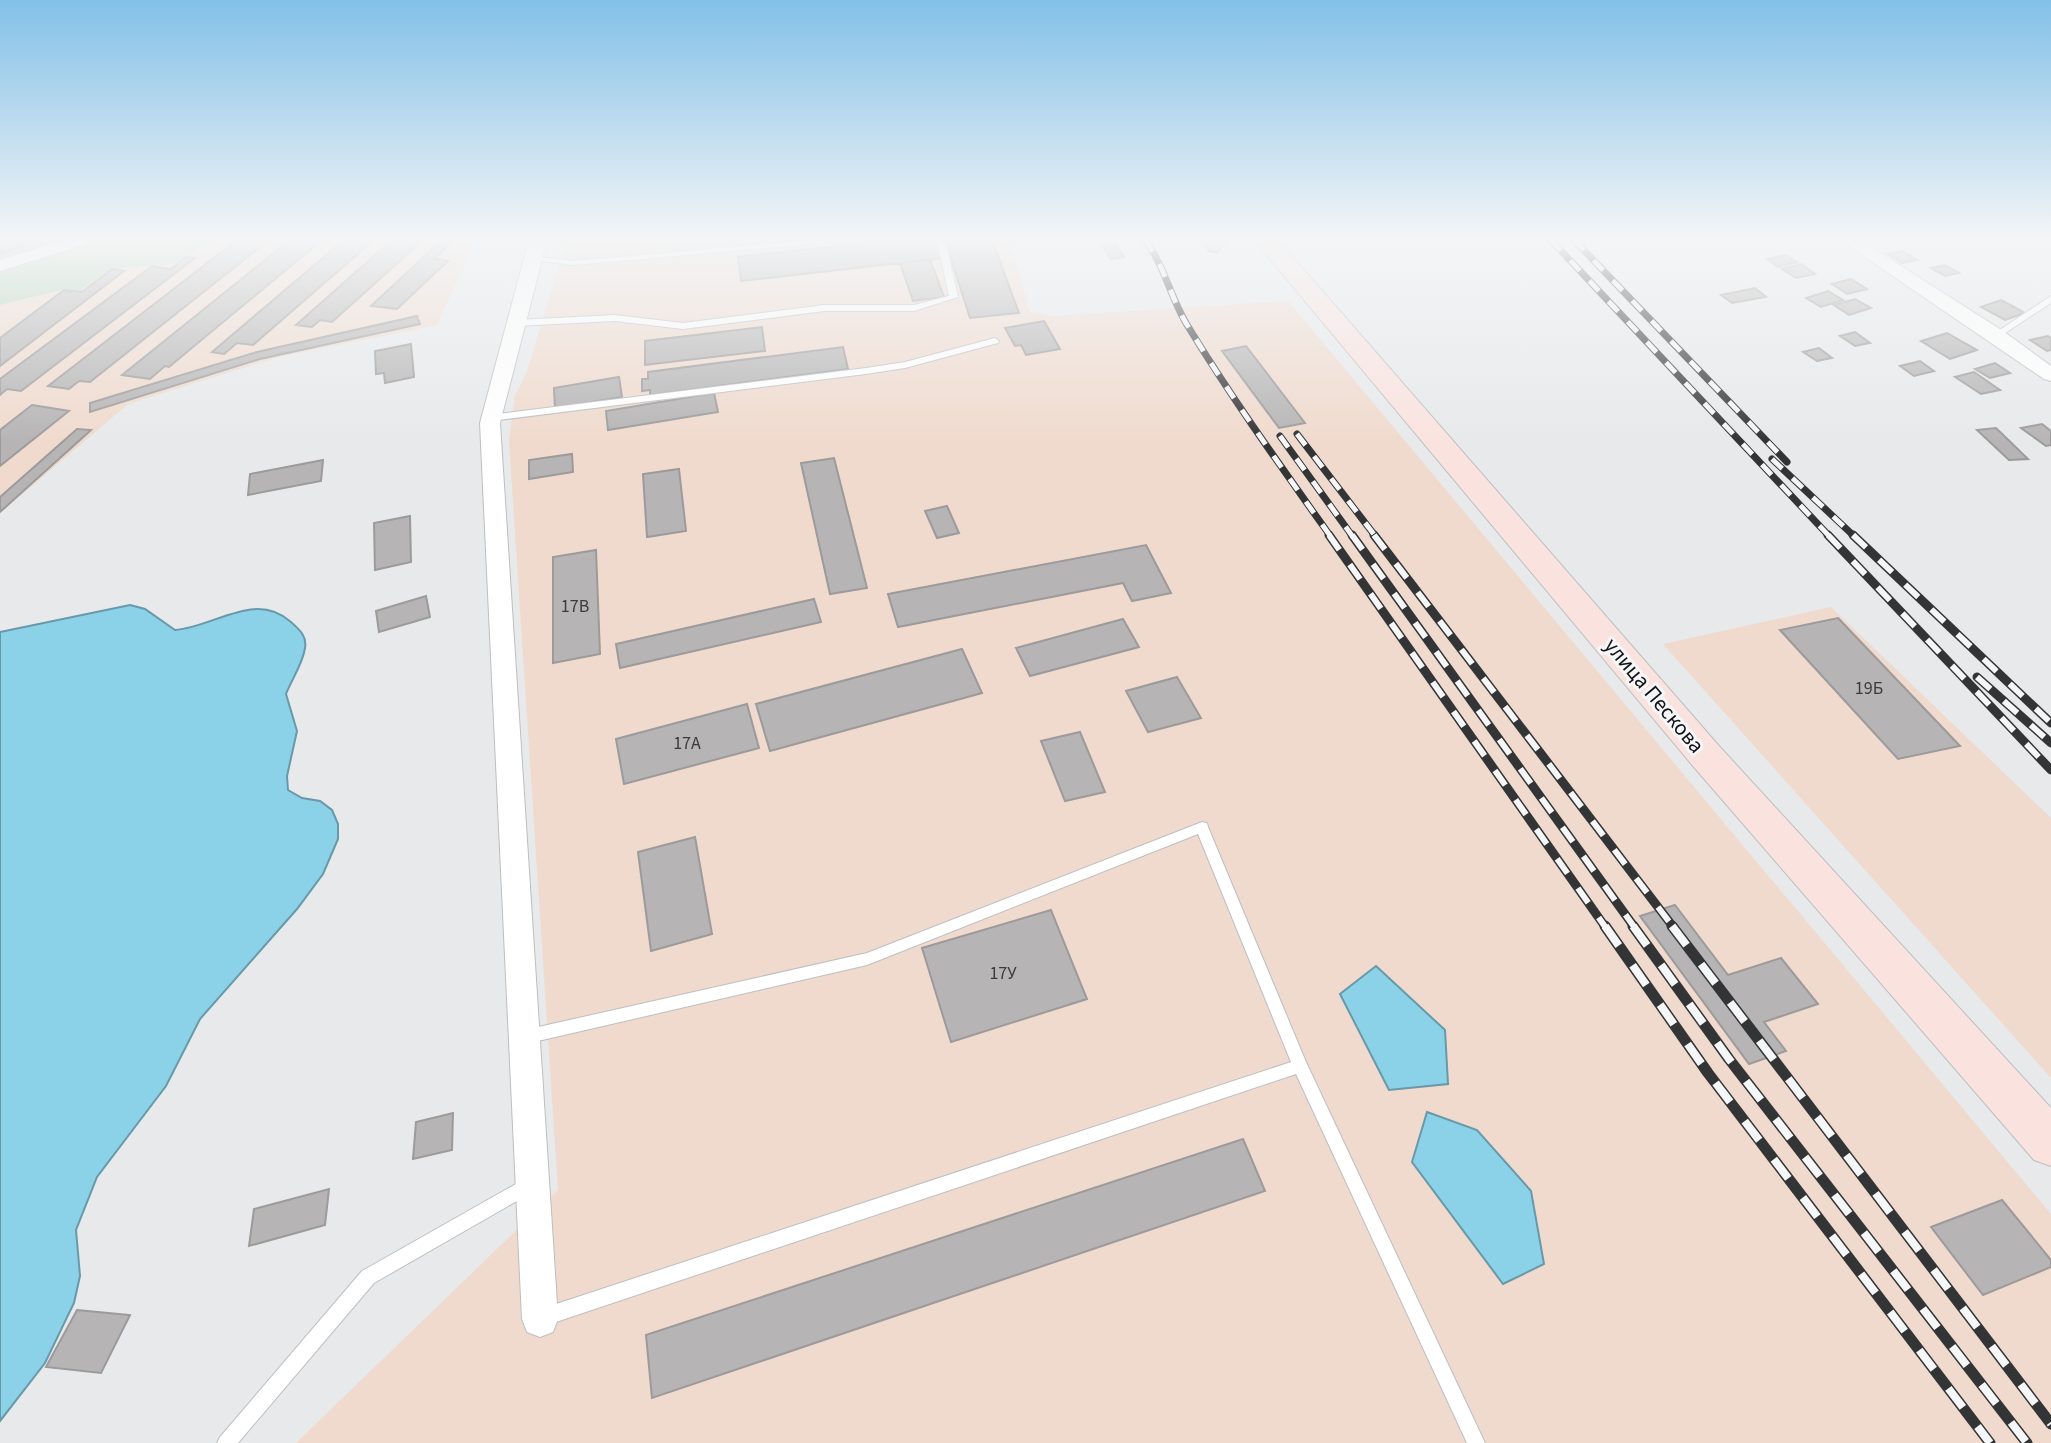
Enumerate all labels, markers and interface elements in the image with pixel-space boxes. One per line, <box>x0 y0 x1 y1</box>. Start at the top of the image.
house number: 17В <box>561 594 589 619</box>
street label: улица Пескова <box>1596 631 1712 760</box>
house number: 19Б <box>1855 676 1883 701</box>
house number: 17А <box>673 731 701 756</box>
house number: 17У <box>989 961 1017 986</box>

